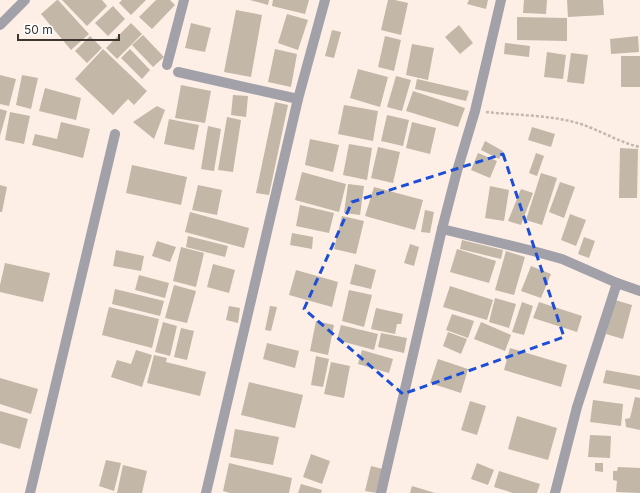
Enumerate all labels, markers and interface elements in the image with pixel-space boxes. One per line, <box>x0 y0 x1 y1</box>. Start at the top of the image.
scale bar <box>18 16 119 42</box>
text: 50 m <box>24 22 53 37</box>

